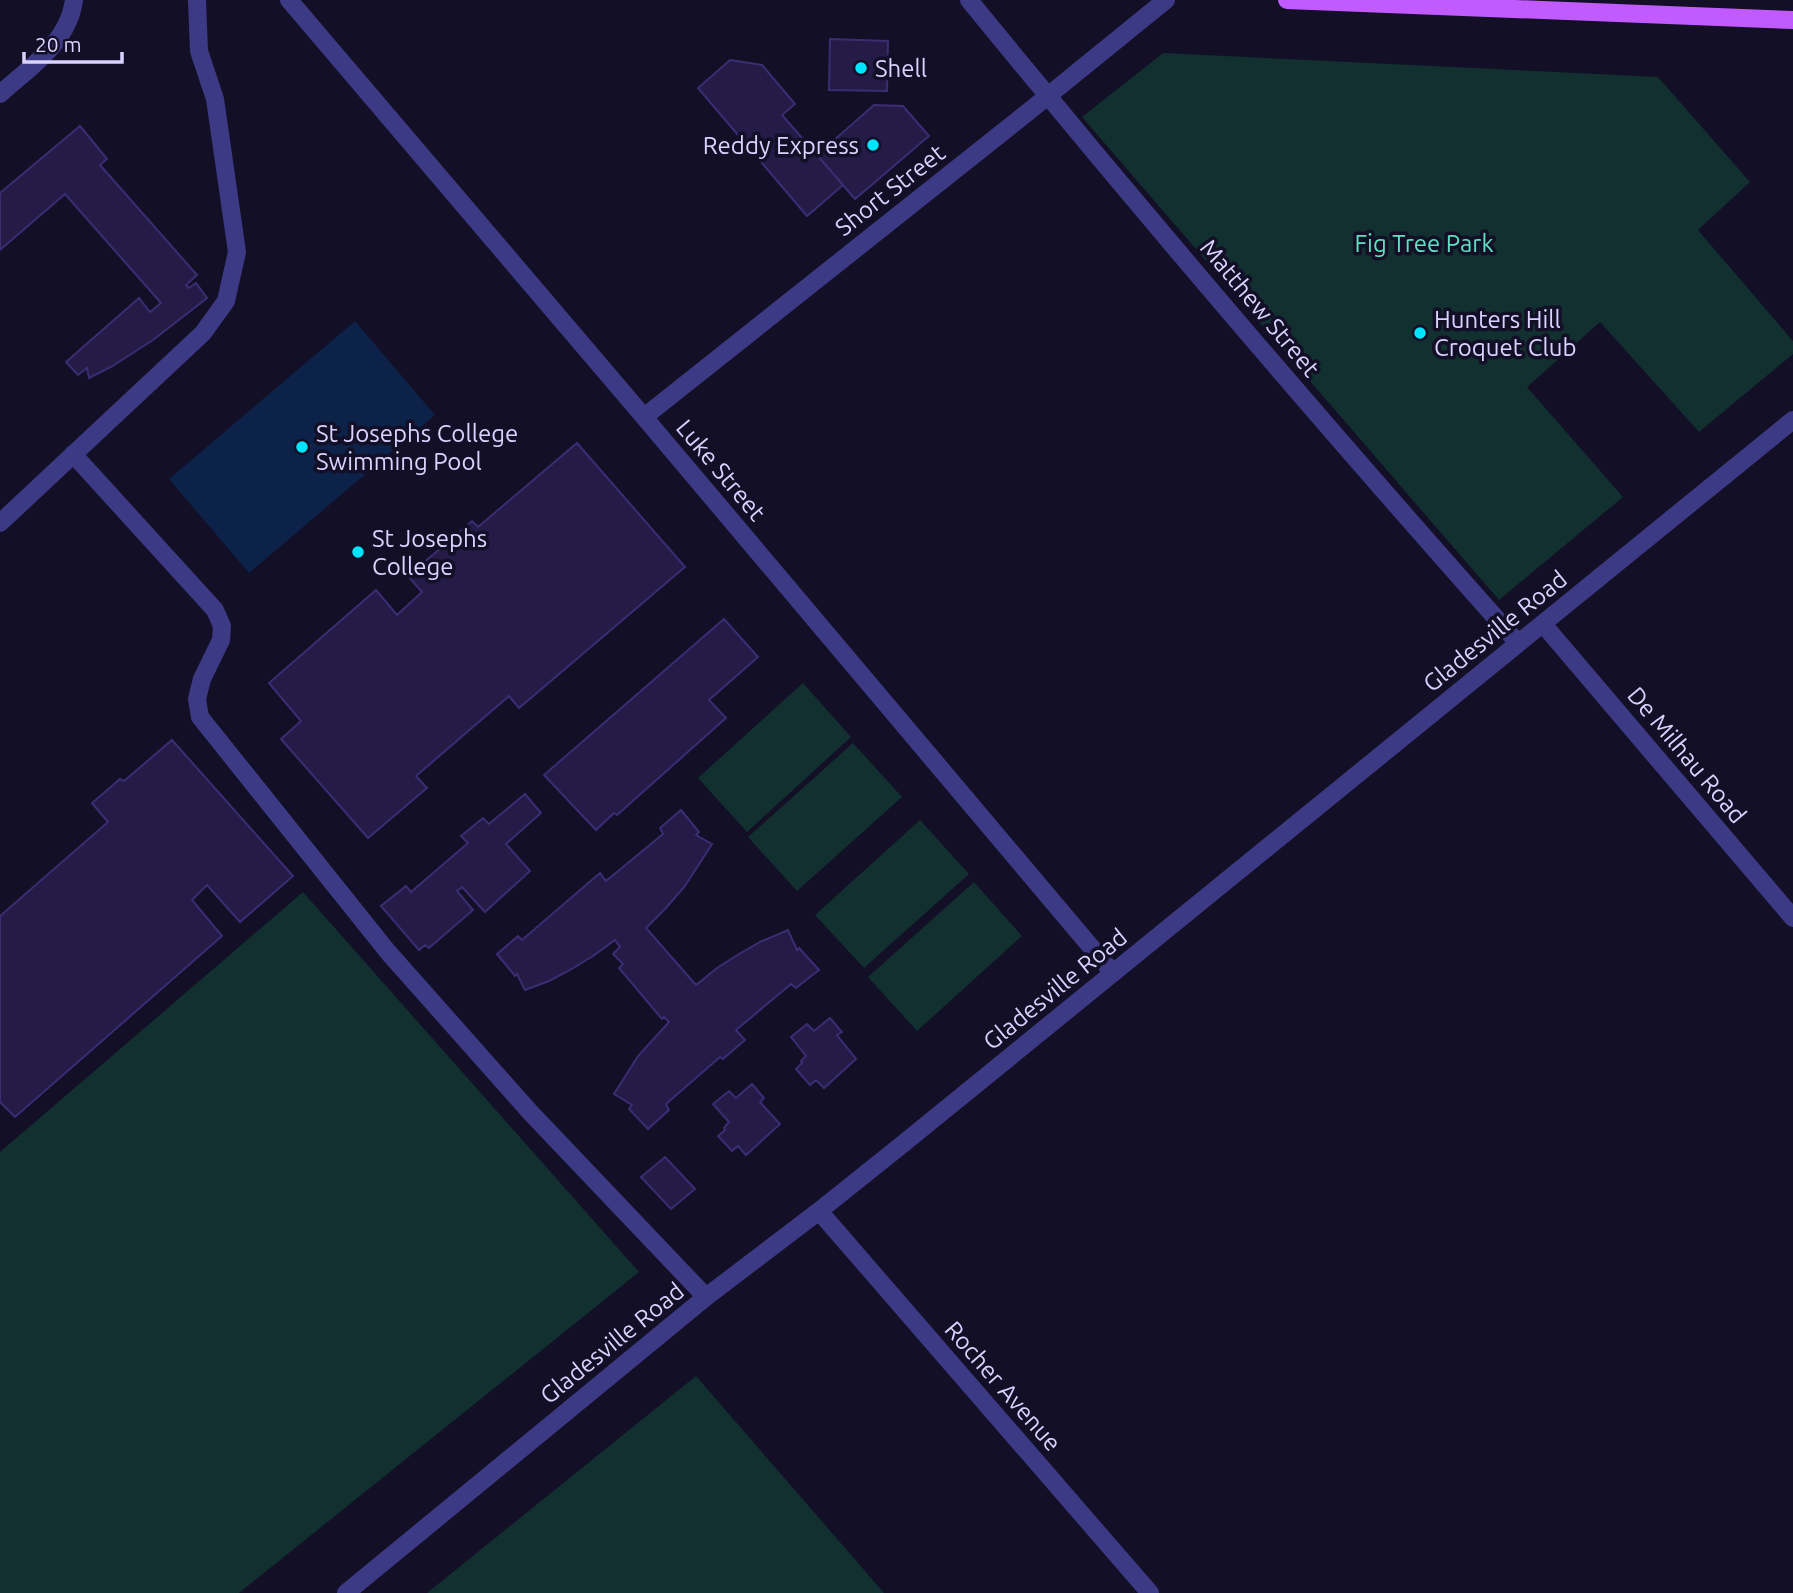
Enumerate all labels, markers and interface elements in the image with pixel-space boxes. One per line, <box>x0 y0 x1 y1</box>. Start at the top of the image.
scale bar <box>24 21 122 65</box>
text: 20 m <box>35 32 82 56</box>
place label: Shell <box>875 55 927 82</box>
marker: Shell <box>853 60 869 76</box>
place label: Reddy Express <box>703 132 859 159</box>
marker: Reddy Express <box>865 137 881 153</box>
street label: Short Street <box>830 139 951 241</box>
park label: Fig Tree Park <box>1354 230 1494 257</box>
street label: Matthew Street <box>1195 234 1325 382</box>
place label: Hunters Hill Croquet Club <box>1434 306 1577 361</box>
marker: Hunters Hill Croquet Club <box>1412 325 1428 341</box>
street label: Luke Street <box>671 414 771 526</box>
place label: St Josephs College Swimming Pool <box>316 420 518 475</box>
marker: St Josephs College Swimming Pool <box>294 439 310 455</box>
place label: St Josephs College <box>372 525 487 580</box>
marker: St Josephs College <box>350 544 366 560</box>
street label: Gladesville Road <box>1418 565 1572 697</box>
street label: De Milhau Road <box>1622 682 1752 828</box>
street label: Gladesville Road <box>978 923 1132 1055</box>
street label: Gladesville Road <box>535 1277 689 1409</box>
street label: Rocher Avenue <box>940 1316 1066 1456</box>

